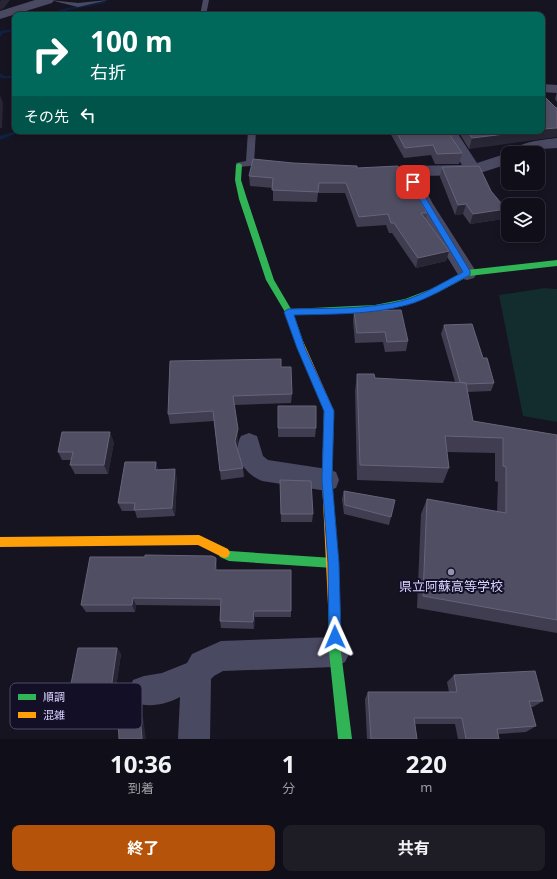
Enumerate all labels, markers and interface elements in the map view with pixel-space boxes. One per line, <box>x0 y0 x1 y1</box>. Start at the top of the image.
text: 100 m <box>90 22 173 60</box>
icon: right <box>24 28 76 80</box>
text: 右折 <box>90 60 126 84</box>
icon: left <box>77 104 99 126</box>
text: その先 <box>24 106 69 126</box>
map controls <box>501 146 545 242</box>
button: sound <box>501 146 545 190</box>
pin <box>396 165 430 199</box>
icon: arrive <box>402 171 424 193</box>
button: layers <box>501 198 545 242</box>
marker: 県立阿蘇高等学校 <box>446 567 456 577</box>
place label: 県立阿蘇高等学校 <box>399 577 503 595</box>
position arrow <box>314 616 356 658</box>
legend <box>10 683 142 729</box>
text: 順調 <box>43 689 65 704</box>
text: 混雑 <box>43 707 65 722</box>
text: 10:36 <box>110 747 172 780</box>
text: 1 <box>282 747 296 780</box>
text: 220 <box>406 747 447 780</box>
text: m <box>420 778 432 796</box>
text: 到着 <box>128 779 154 797</box>
text: 分 <box>282 779 295 797</box>
button: 終了 <box>12 825 275 871</box>
button: 共有 <box>283 825 545 871</box>

